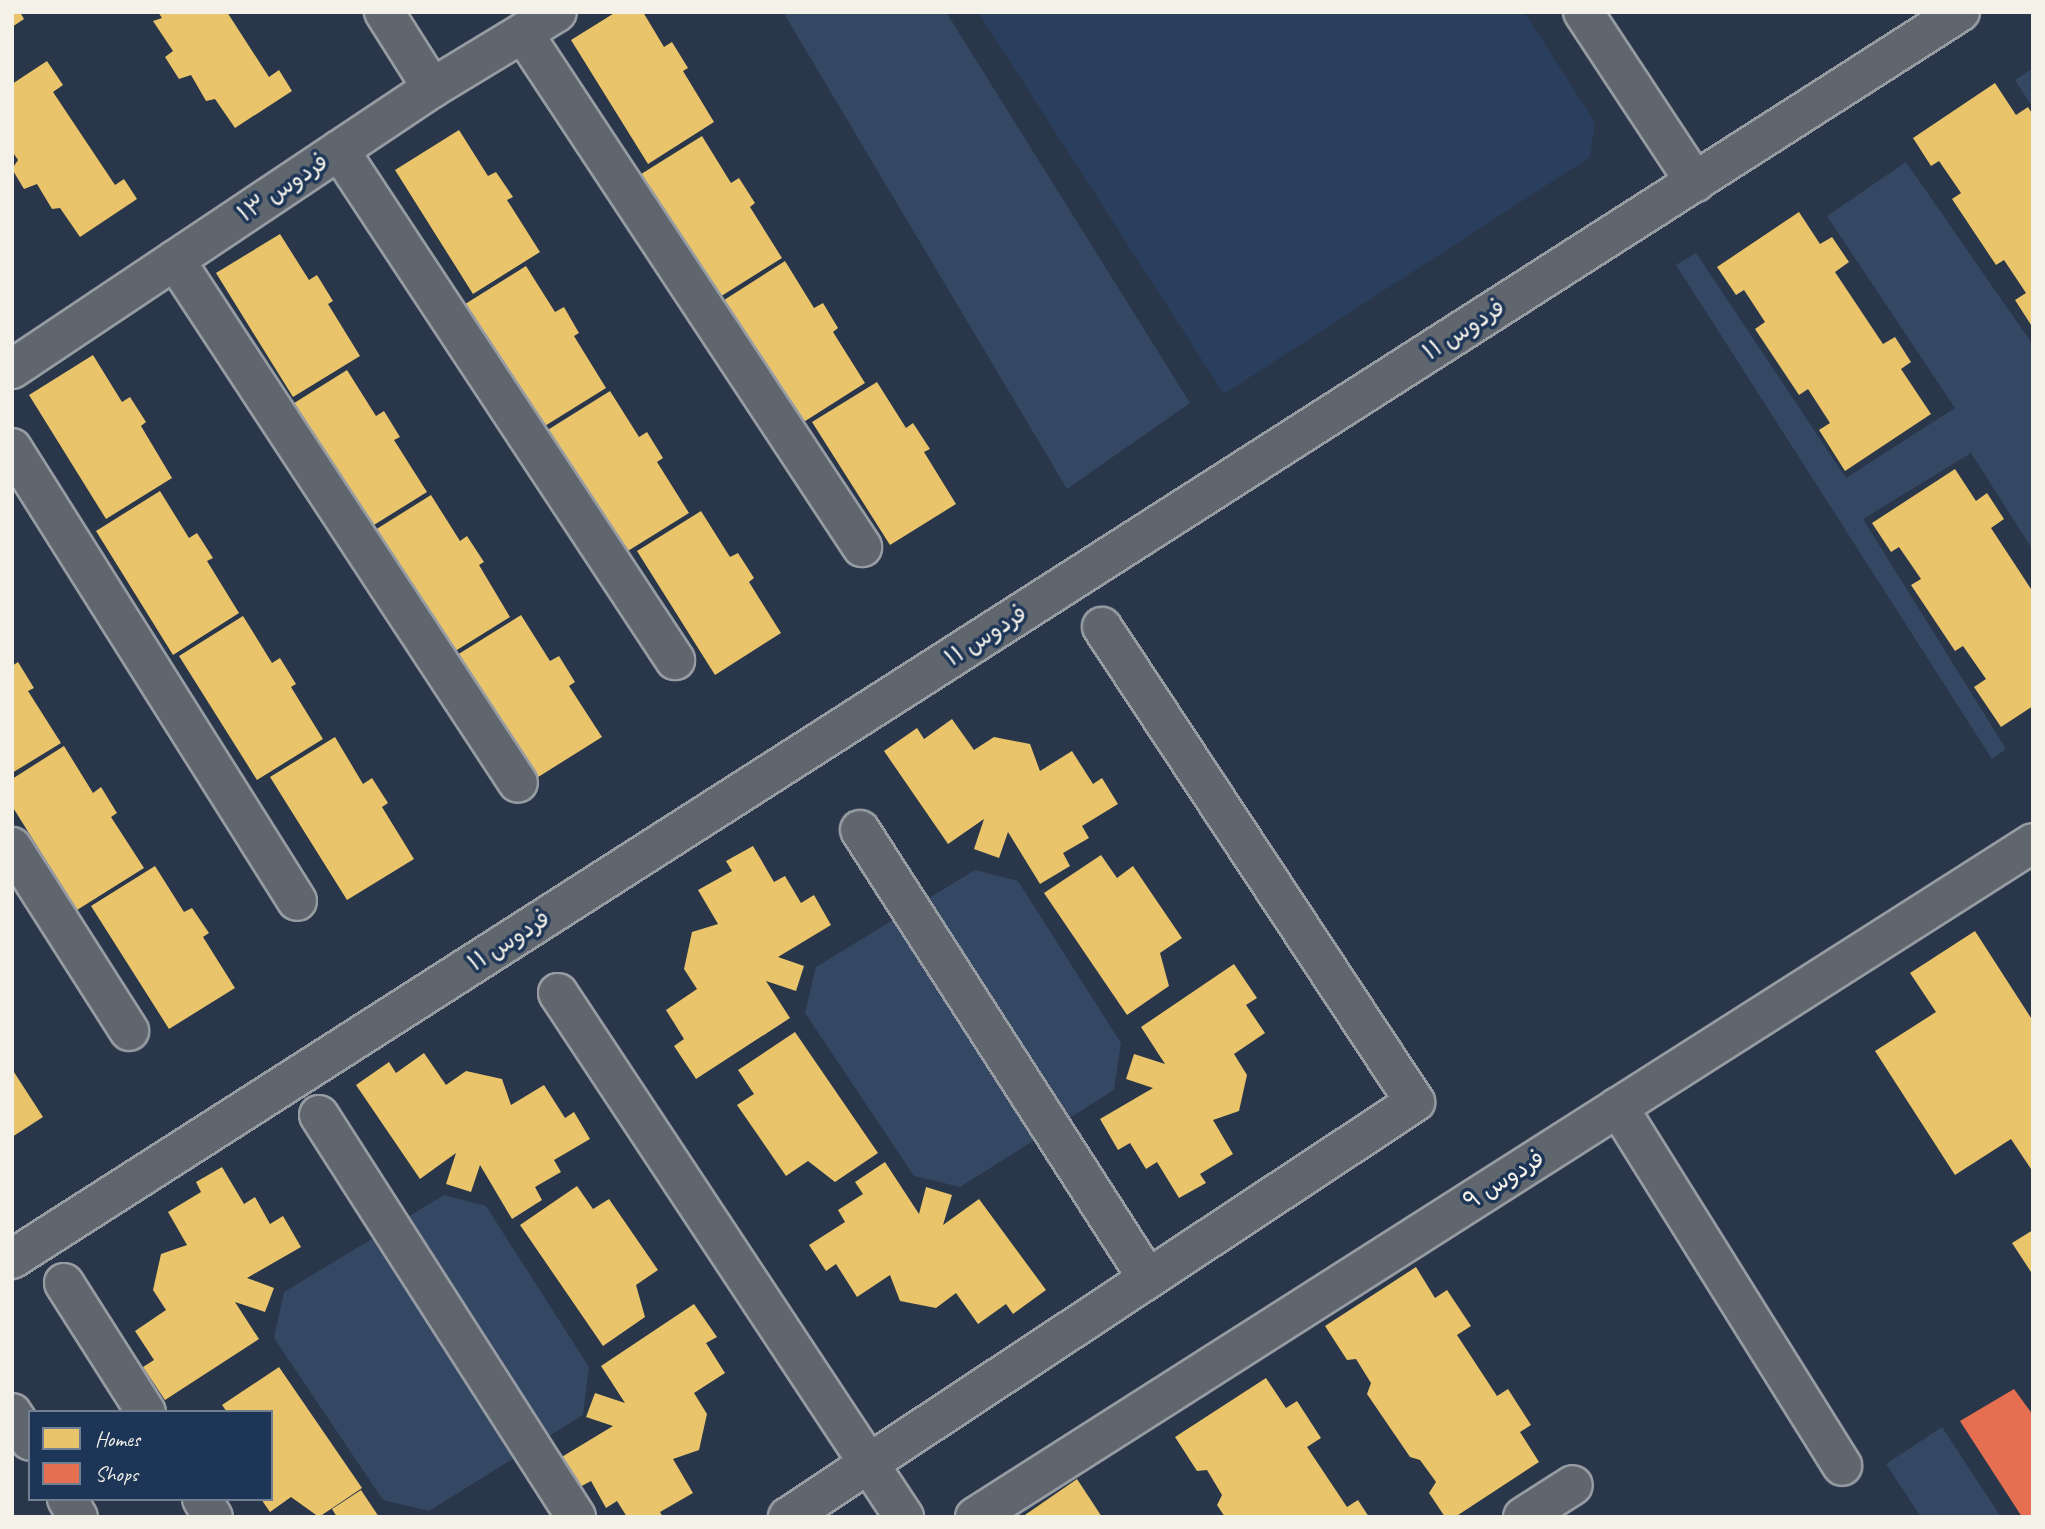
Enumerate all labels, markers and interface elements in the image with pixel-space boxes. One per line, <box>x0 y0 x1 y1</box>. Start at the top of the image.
street label: فردوس ۱۳ <box>232 147 334 229</box>
street label: فردوس ۱۱ <box>1418 293 1510 367</box>
street label: فردوس ۱۱ <box>940 599 1032 673</box>
street label: فردوس ۱۱ <box>463 904 555 978</box>
street label: فردوس ۹ <box>1458 1144 1550 1216</box>
legend <box>28 1410 273 1501</box>
text: Homes <box>95 1426 140 1452</box>
text: Shops <box>95 1461 138 1487</box>

